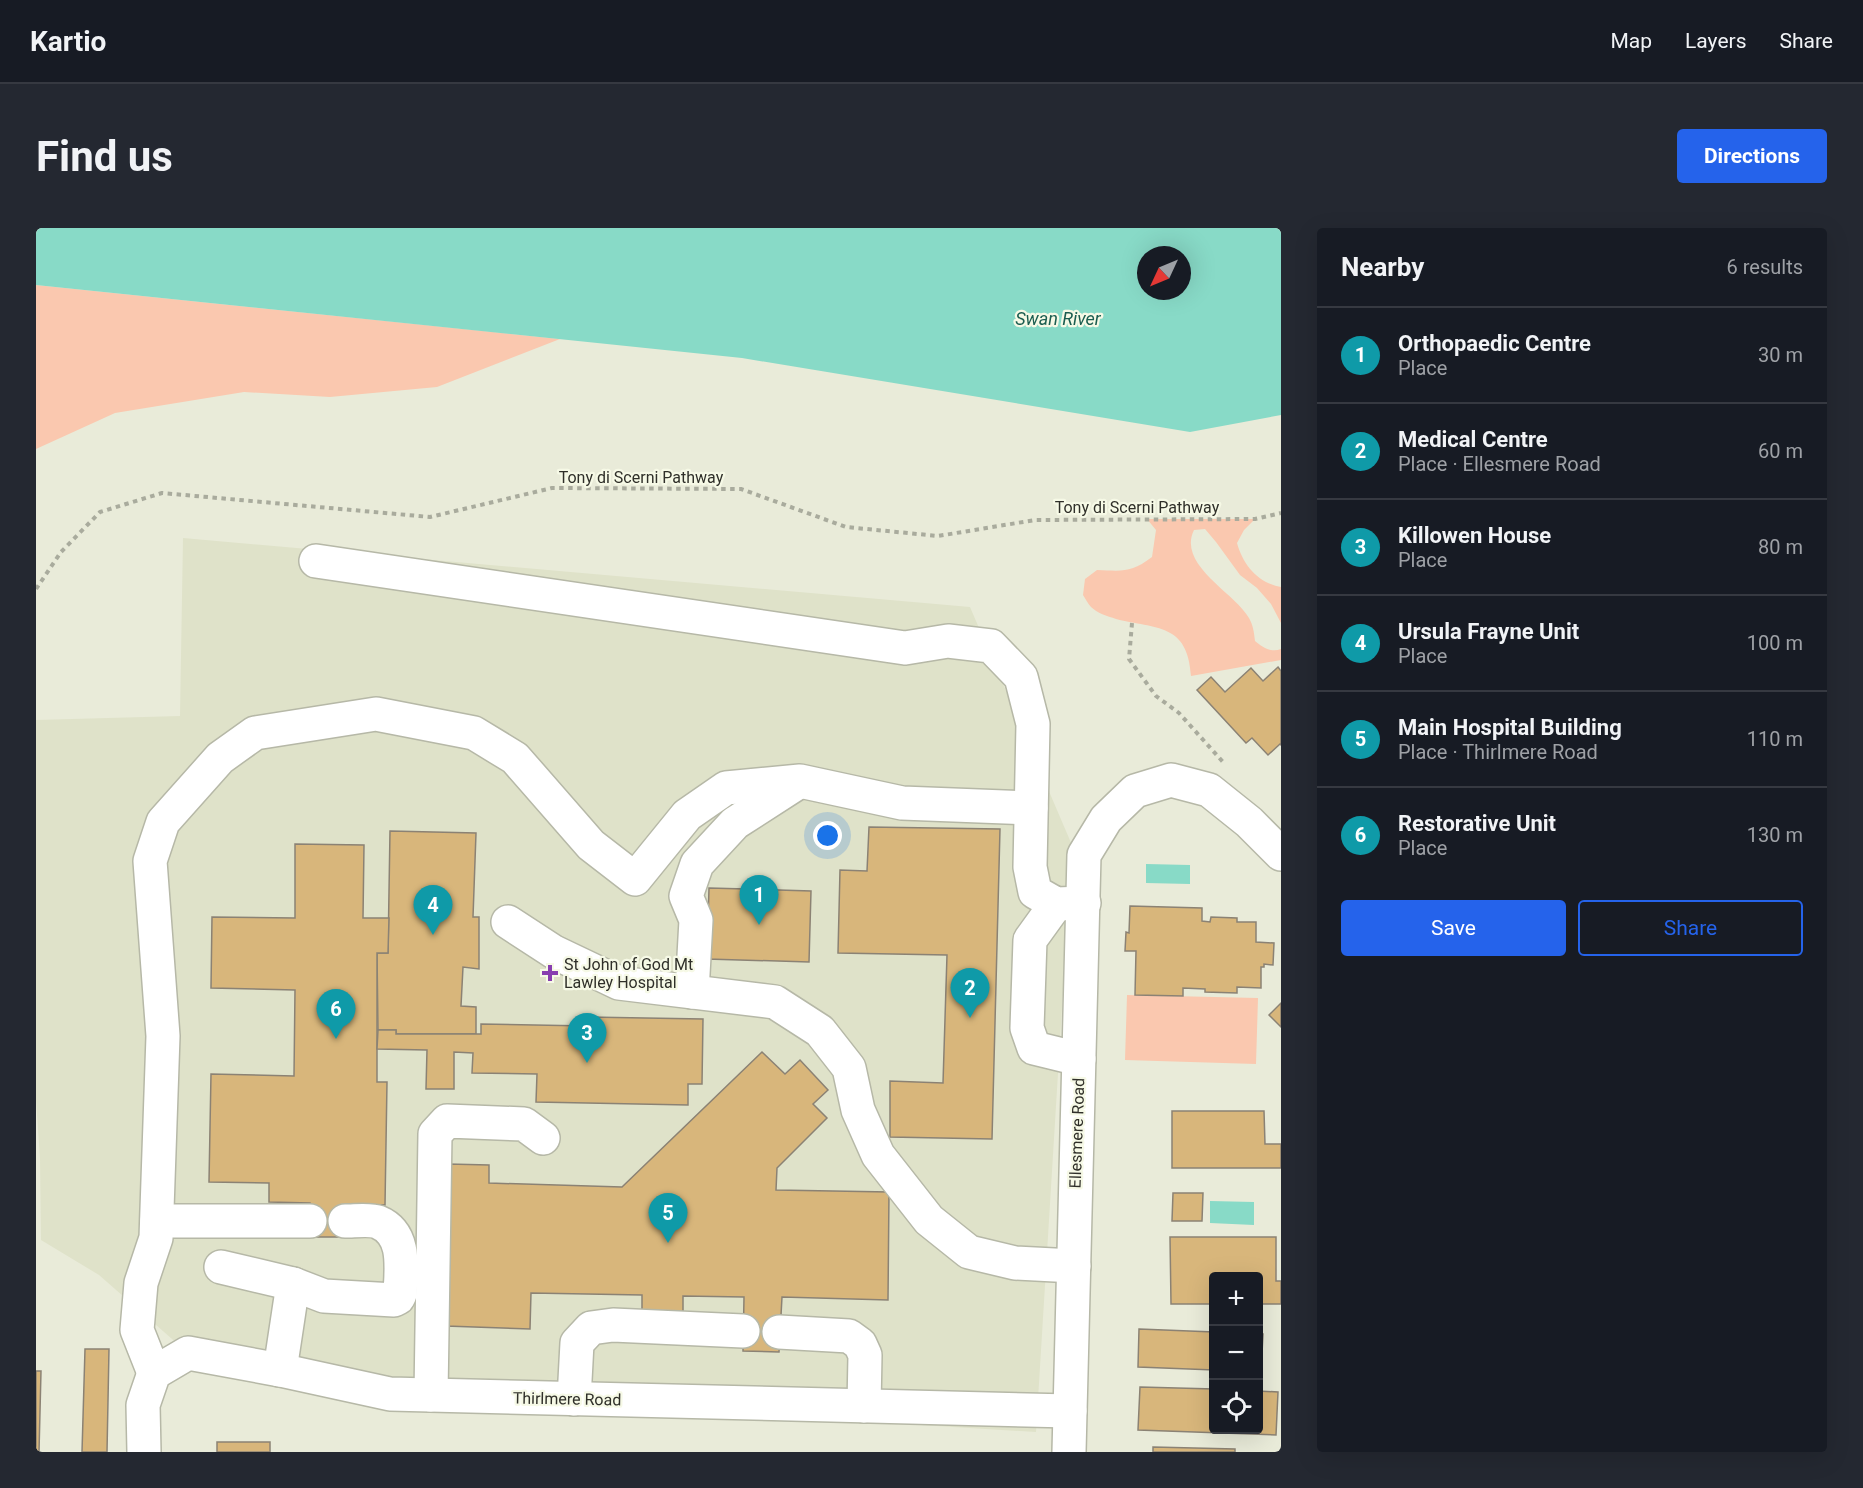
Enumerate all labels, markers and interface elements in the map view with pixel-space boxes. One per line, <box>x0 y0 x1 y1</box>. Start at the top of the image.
text: Kartio <box>30 25 106 58</box>
text: Map <box>1610 29 1652 53</box>
text: Layers <box>1685 29 1746 53</box>
text: Share <box>1779 29 1833 53</box>
button: Directions <box>1677 129 1827 183</box>
text: Find us <box>36 132 173 181</box>
north arrow <box>1137 246 1191 300</box>
text: Nearby <box>1341 252 1424 282</box>
text: 6 results <box>1727 255 1803 279</box>
water label: Swan River <box>1015 308 1102 329</box>
text: Orthopaedic Centre <box>1398 331 1591 356</box>
text: 1 <box>1355 343 1366 367</box>
text: 30 m <box>1758 343 1803 367</box>
text: Place <box>1398 356 1447 380</box>
text: Medical Centre <box>1398 427 1548 452</box>
text: 2 <box>1355 439 1366 463</box>
text: 60 m <box>1758 439 1803 463</box>
text: Place · Ellesmere Road <box>1398 452 1601 476</box>
street label: Tony di Scerni Pathway <box>559 468 724 487</box>
street label: Tony di Scerni Pathway <box>1055 498 1220 517</box>
text: Killowen House <box>1398 523 1551 548</box>
text: 3 <box>1355 535 1366 559</box>
text: 80 m <box>1758 535 1803 559</box>
text: Place <box>1398 548 1447 572</box>
text: Ursula Frayne Unit <box>1398 619 1579 644</box>
text: 4 <box>1355 631 1366 655</box>
text: 100 m <box>1747 631 1803 655</box>
text: Place <box>1398 644 1447 668</box>
text: Main Hospital Building <box>1398 715 1622 740</box>
text: 5 <box>1355 727 1366 751</box>
text: 110 m <box>1747 727 1803 751</box>
text: Place · Thirlmere Road <box>1398 740 1598 764</box>
text: Restorative Unit <box>1398 811 1556 836</box>
your location <box>813 821 842 850</box>
text: 6 <box>1355 823 1366 847</box>
text: 130 m <box>1747 823 1803 847</box>
text: Place <box>1398 836 1447 860</box>
pin: 1 <box>740 876 778 925</box>
pin: 4 <box>414 886 452 935</box>
button: Save <box>1341 900 1566 956</box>
button: Share <box>1578 900 1803 956</box>
place label: St John of God Mt Lawley Hospital <box>564 955 693 992</box>
marker: St John of God Mt Lawley Hospital <box>541 964 559 982</box>
pin: 2 <box>950 968 990 1018</box>
pin: 6 <box>316 990 356 1039</box>
pin: 3 <box>568 1014 606 1063</box>
street label: Ellesmere Road <box>1066 1077 1088 1189</box>
pin: 5 <box>648 1194 688 1243</box>
map controls <box>1209 1272 1263 1434</box>
button: + <box>1209 1272 1263 1326</box>
button: − <box>1209 1326 1263 1380</box>
button: locate <box>1209 1380 1263 1434</box>
street label: Thirlmere Road <box>513 1389 621 1409</box>

